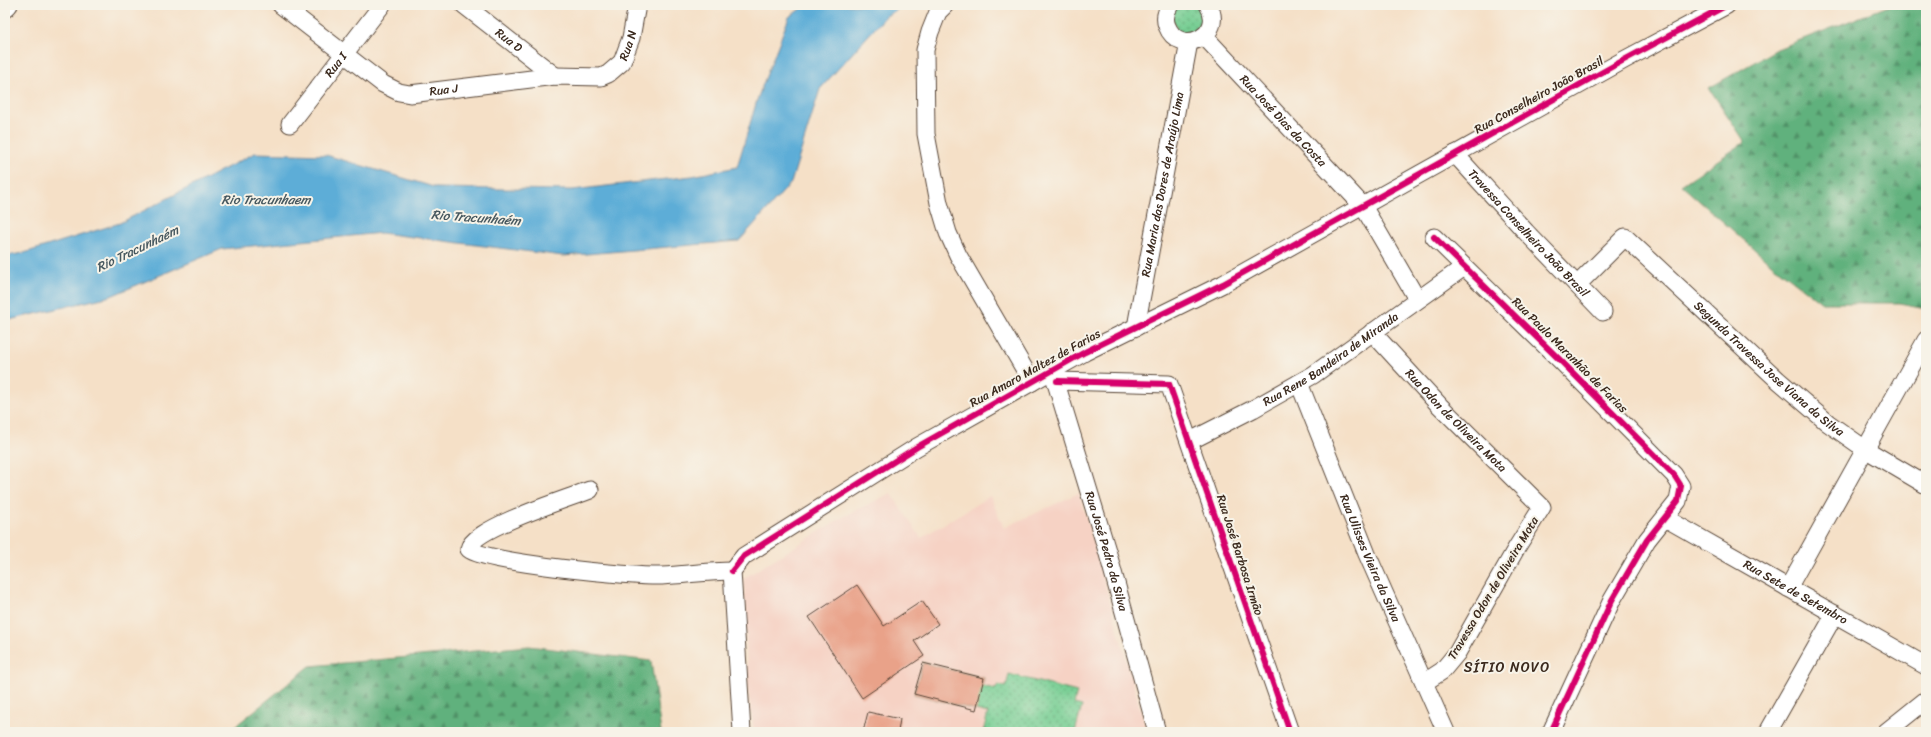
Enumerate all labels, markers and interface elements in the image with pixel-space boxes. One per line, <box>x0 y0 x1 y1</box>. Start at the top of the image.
street label: Rua D <box>490 22 528 58</box>
street label: Rua N <box>612 28 643 64</box>
street label: Rua I <box>319 46 354 82</box>
street label: Rua Conselheiro João Brasil <box>1470 50 1608 140</box>
street label: Rua José Dias da Costa <box>1234 69 1333 173</box>
street label: Rua J <box>428 77 460 102</box>
street label: Rua Maria das Dores de Araújo Lima <box>1135 90 1190 279</box>
street label: Travessa Conselheiro João Brasil <box>1462 164 1595 303</box>
water label: Rio Tracunhaem <box>221 188 312 211</box>
water label: Rio Tracunhaém <box>430 203 522 232</box>
water label: Rio Tracunhaém <box>92 218 183 278</box>
street label: Rua Paulo Maranhão de Farias <box>1507 292 1634 419</box>
street label: Segunda Travessa Jose Viana da Silva <box>1688 295 1850 443</box>
street label: Rua Rene Bandeira de Miranda <box>1258 306 1403 412</box>
street label: Rua Amaro Maltez de Farias <box>965 322 1105 413</box>
street label: Rua Odon de Oliveira Mota <box>1400 363 1512 478</box>
street label: Rua José Pedro da Silva <box>1078 488 1135 615</box>
street label: Rua Ulisses Vieira da Silva <box>1333 491 1407 627</box>
street label: Rua José Barbosa Irmão <box>1210 492 1270 618</box>
street label: Travessa Odon de Oliveira Mota <box>1441 511 1545 664</box>
street label: Rua Sete de Setembro <box>1739 553 1852 631</box>
district label: SÍTIO NOVO <box>1464 655 1550 680</box>

